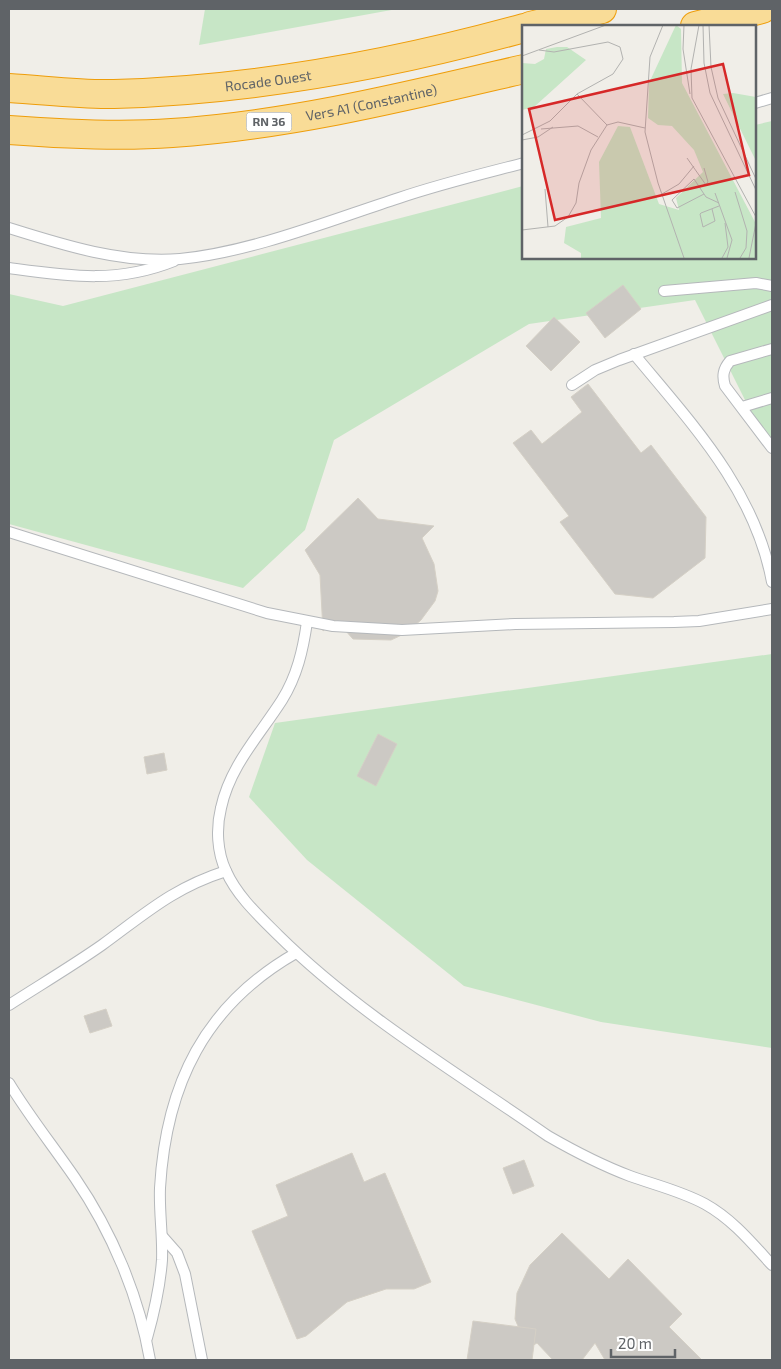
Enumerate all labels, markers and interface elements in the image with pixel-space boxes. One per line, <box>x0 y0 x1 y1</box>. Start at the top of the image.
inset map <box>522 25 756 259</box>
street label: Rocade Ouest <box>224 66 313 94</box>
street label: Vers A1 (Constantine) <box>304 80 439 124</box>
road number: RN 36 <box>246 112 292 132</box>
scale bar <box>611 1326 675 1358</box>
text: 20 m <box>618 1334 652 1352</box>

